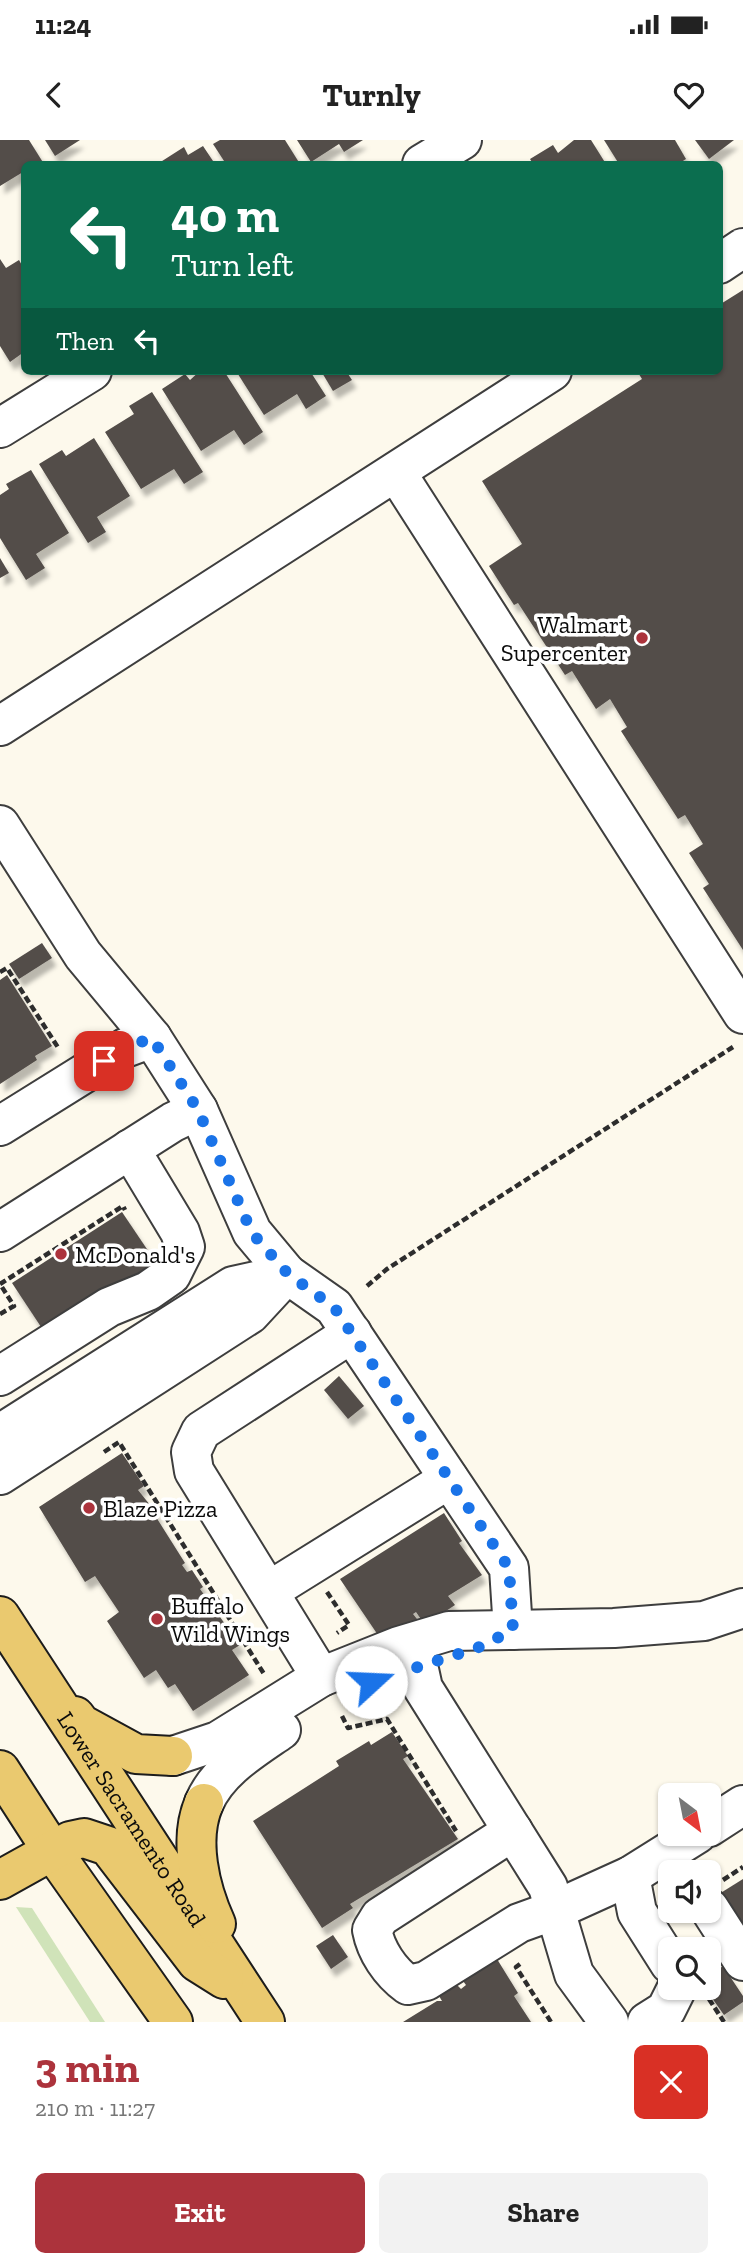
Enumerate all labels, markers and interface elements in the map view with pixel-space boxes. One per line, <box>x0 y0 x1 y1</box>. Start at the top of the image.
text: 11:24 <box>35 9 91 41</box>
icon: back <box>35 76 73 114</box>
text: Turnly <box>322 76 421 114</box>
icon: heart <box>670 76 708 114</box>
text: 40 m <box>171 186 279 245</box>
icon: left <box>56 189 147 280</box>
text: Turn left <box>171 246 293 284</box>
icon: left <box>128 322 166 360</box>
text: Then <box>56 325 114 357</box>
place label: Walmart Supercenter <box>501 610 628 667</box>
marker: Walmart Supercenter <box>634 630 650 646</box>
pin <box>74 1031 134 1091</box>
icon: arrive <box>85 1042 123 1080</box>
place label: McDonald's <box>75 1240 195 1269</box>
marker: McDonald's <box>53 1246 69 1262</box>
place label: Blaze Pizza <box>103 1494 218 1523</box>
marker: Blaze Pizza <box>81 1500 97 1516</box>
place label: Buffalo Wild Wings <box>171 1591 290 1648</box>
marker: Buffalo Wild Wings <box>149 1611 165 1627</box>
position arrow <box>334 1645 408 1719</box>
street label: Lower Sacramento Road <box>52 1706 213 1932</box>
north arrow <box>658 1783 721 1846</box>
map controls <box>658 1783 721 2000</box>
button: sound <box>658 1860 721 1923</box>
button: search <box>658 1937 721 2000</box>
text: 3 min <box>35 2042 140 2093</box>
button: close <box>634 2045 708 2119</box>
text: 210 m · 11:27 <box>35 2094 155 2122</box>
button: Exit <box>35 2173 365 2253</box>
button: Share <box>379 2173 708 2253</box>

